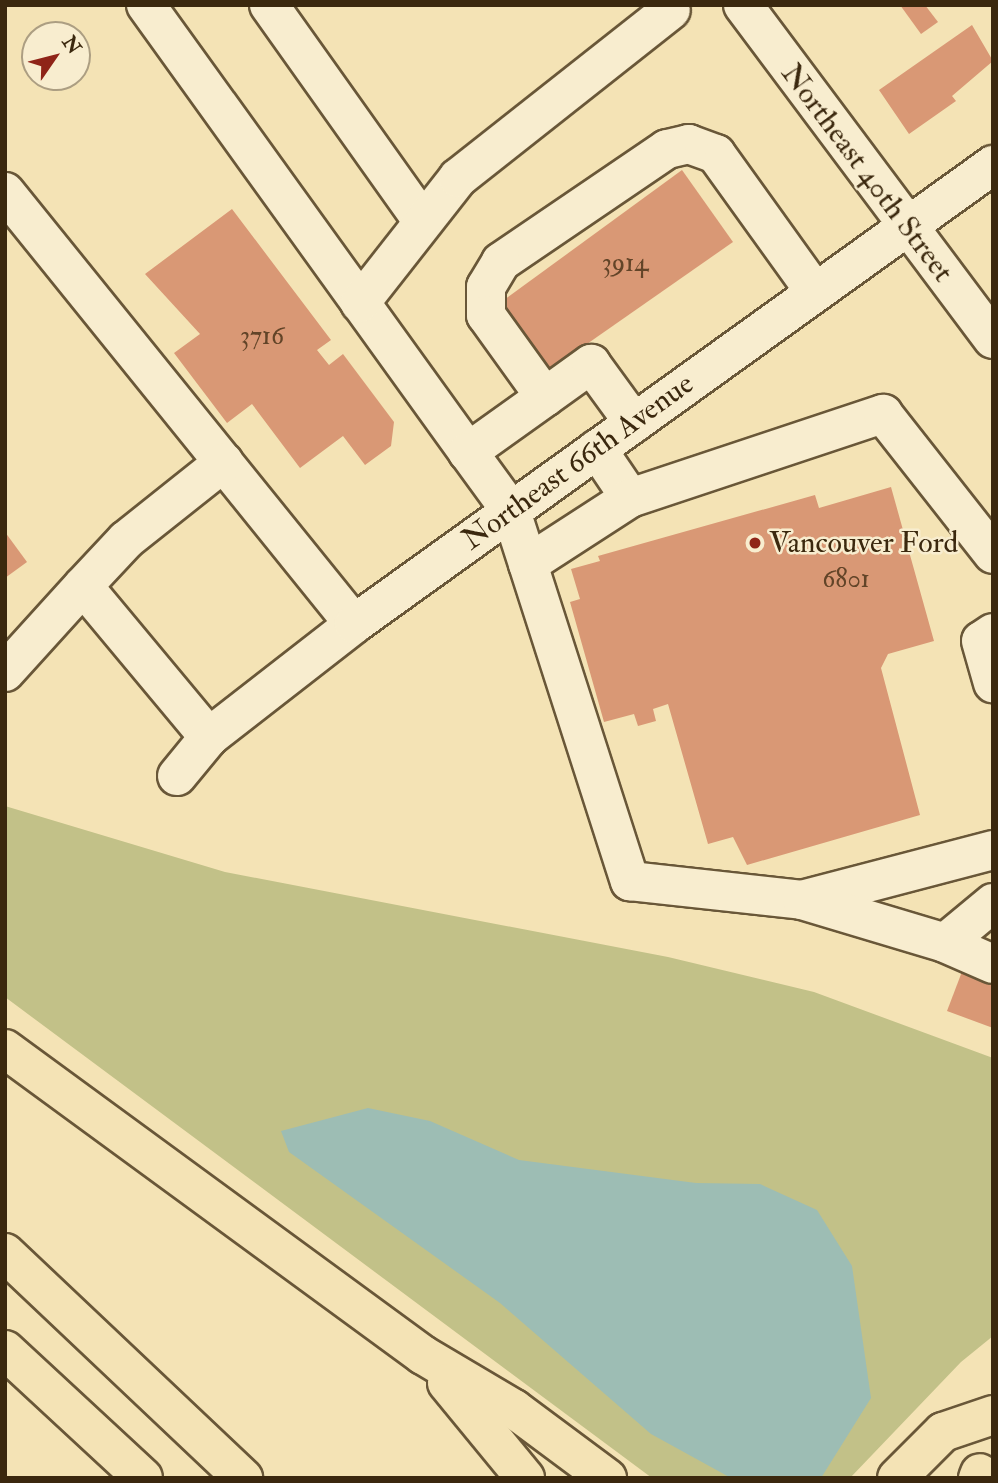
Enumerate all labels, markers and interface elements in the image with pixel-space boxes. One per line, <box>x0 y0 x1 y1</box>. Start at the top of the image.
north arrow <box>21 21 91 91</box>
text: N <box>57 31 86 59</box>
street label: Northeast 40th Street <box>773 57 961 289</box>
house number: 3914 <box>602 248 648 280</box>
house number: 3716 <box>240 321 284 353</box>
street label: Northeast 66th Avenue <box>455 366 701 558</box>
place label: Vancouver Ford <box>769 525 958 561</box>
marker: Vancouver Ford <box>747 535 763 551</box>
house number: 6801 <box>822 564 870 596</box>

